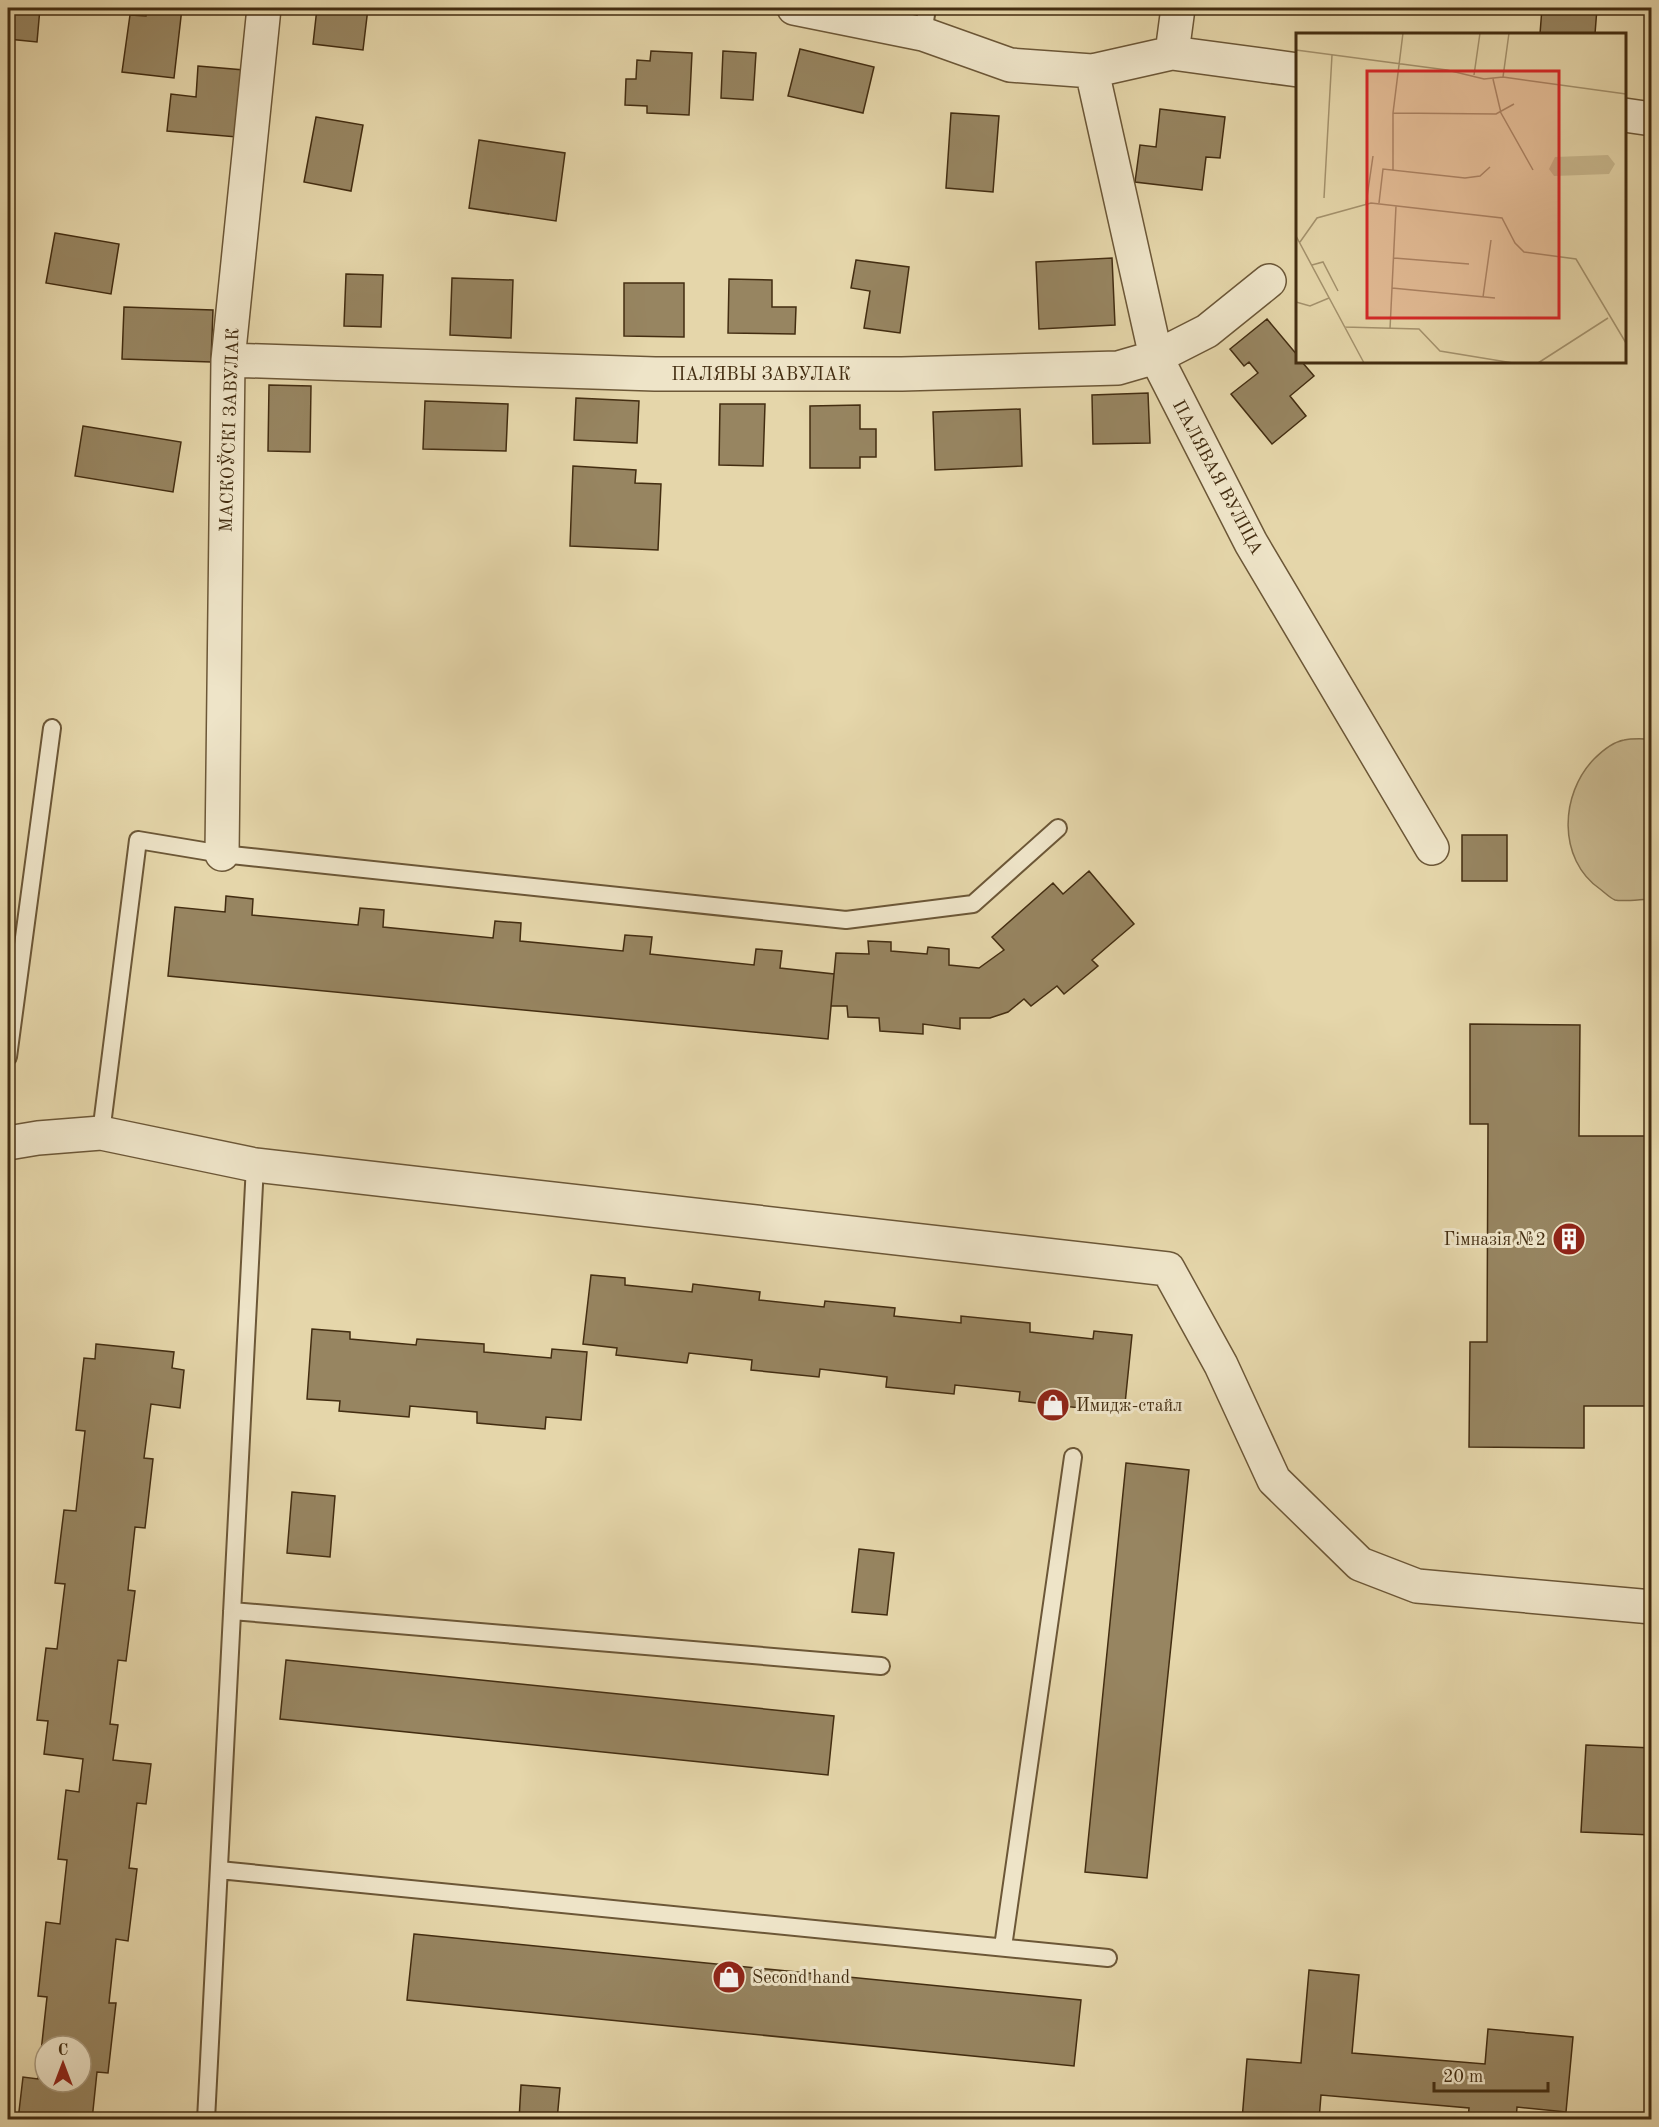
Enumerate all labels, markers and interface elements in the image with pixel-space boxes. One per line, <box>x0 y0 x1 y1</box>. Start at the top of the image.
inset map <box>1296 33 1626 363</box>
street label: МАСКОЎСКІ ЗАВУЛАК <box>212 327 243 533</box>
street label: ПАЛЯВЫ ЗАВУЛАК <box>671 366 851 384</box>
street label: ПАЛЯВАЯ ВУЛІЦА <box>1169 397 1266 558</box>
building icon: Гімназія №2 <box>1551 1221 1587 1257</box>
place label: Гімназія №2 <box>1444 1231 1546 1249</box>
shop icon: Имидж-стайл <box>1035 1387 1071 1423</box>
place label: Имидж-стайл <box>1076 1397 1182 1415</box>
shop icon: Second hand <box>711 1959 747 1995</box>
place label: Second hand <box>752 1969 850 1987</box>
north arrow <box>33 2034 93 2094</box>
text: С <box>58 2043 68 2059</box>
scale bar <box>1434 2055 1548 2093</box>
text: 20 m <box>1443 2068 1483 2086</box>

